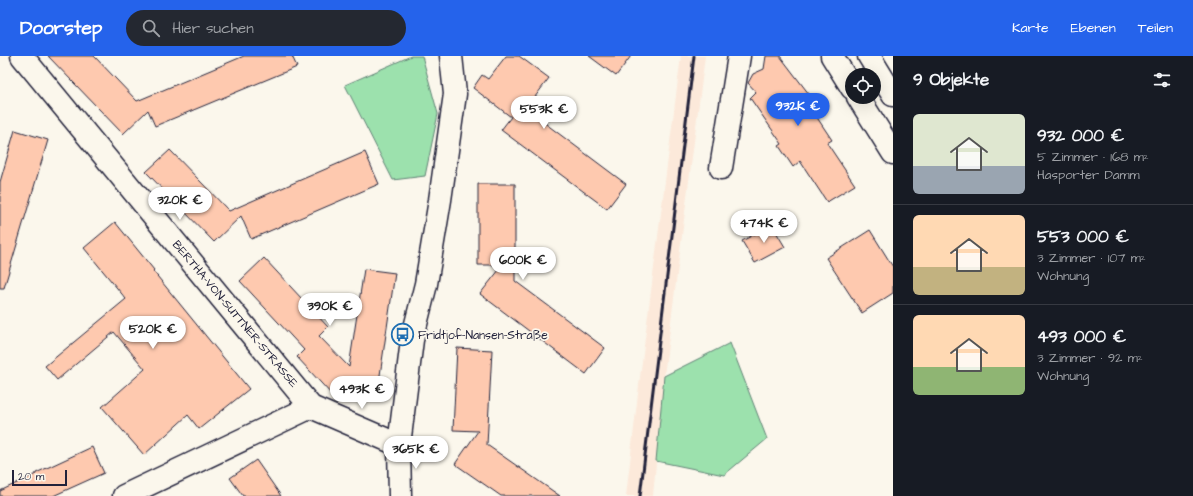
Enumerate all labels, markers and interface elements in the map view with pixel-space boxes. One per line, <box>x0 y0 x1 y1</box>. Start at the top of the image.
search box <box>126 10 406 46</box>
text: Doorstep <box>20 15 102 42</box>
icon: search <box>140 17 162 39</box>
text: Hier suchen <box>172 18 254 39</box>
text: Karte <box>1012 18 1049 38</box>
text: Ebenen <box>1071 18 1116 38</box>
text: Teilen <box>1138 18 1173 38</box>
map controls <box>845 68 881 104</box>
button: locate <box>845 68 881 104</box>
text: 9 Objekte <box>913 68 989 92</box>
icon: filters <box>1151 69 1173 91</box>
pin: 932K € <box>765 93 831 127</box>
pin: 553K € <box>511 96 577 130</box>
text: 932K € <box>776 97 820 115</box>
text: 553K € <box>520 100 568 118</box>
text: 932 000 € <box>1037 124 1124 148</box>
icon: home <box>945 130 993 178</box>
text: 5 Zimmer · 168 m² <box>1037 148 1149 166</box>
text: Hasporter Damm <box>1037 166 1140 184</box>
pin: 320K € <box>147 187 213 221</box>
text: 320K € <box>157 191 203 209</box>
pin: 474K € <box>731 210 797 244</box>
text: 474K € <box>739 214 789 232</box>
text: 553 000 € <box>1037 225 1129 249</box>
icon: home <box>945 231 993 279</box>
street label: BERTHA-VON-SUTTNER-STRASSE <box>168 237 302 391</box>
pin: 600K € <box>490 247 556 281</box>
text: 3 Zimmer · 107 m² <box>1037 249 1146 267</box>
text: 600K € <box>499 251 547 269</box>
text: Wohnung <box>1037 267 1089 285</box>
pin: 390K € <box>297 293 363 327</box>
text: 390K € <box>307 297 353 315</box>
pin: 520K € <box>120 316 186 350</box>
text: 520K € <box>129 320 177 338</box>
bus stop icon: Fridtjof-Nansen-Straße <box>390 322 416 348</box>
text: 493 000 € <box>1037 325 1126 349</box>
place label: Fridtjof-Nansen-Straße <box>418 327 548 344</box>
icon: home <box>945 331 993 379</box>
text: 3 Zimmer · 92 m² <box>1037 349 1143 367</box>
text: Wohnung <box>1037 367 1089 385</box>
pin: 493K € <box>329 376 395 410</box>
text: 493K € <box>339 380 385 398</box>
pin: 365K € <box>383 436 449 470</box>
text: 365K € <box>392 440 440 458</box>
scale bar <box>12 468 67 487</box>
text: 20 m <box>18 469 44 484</box>

